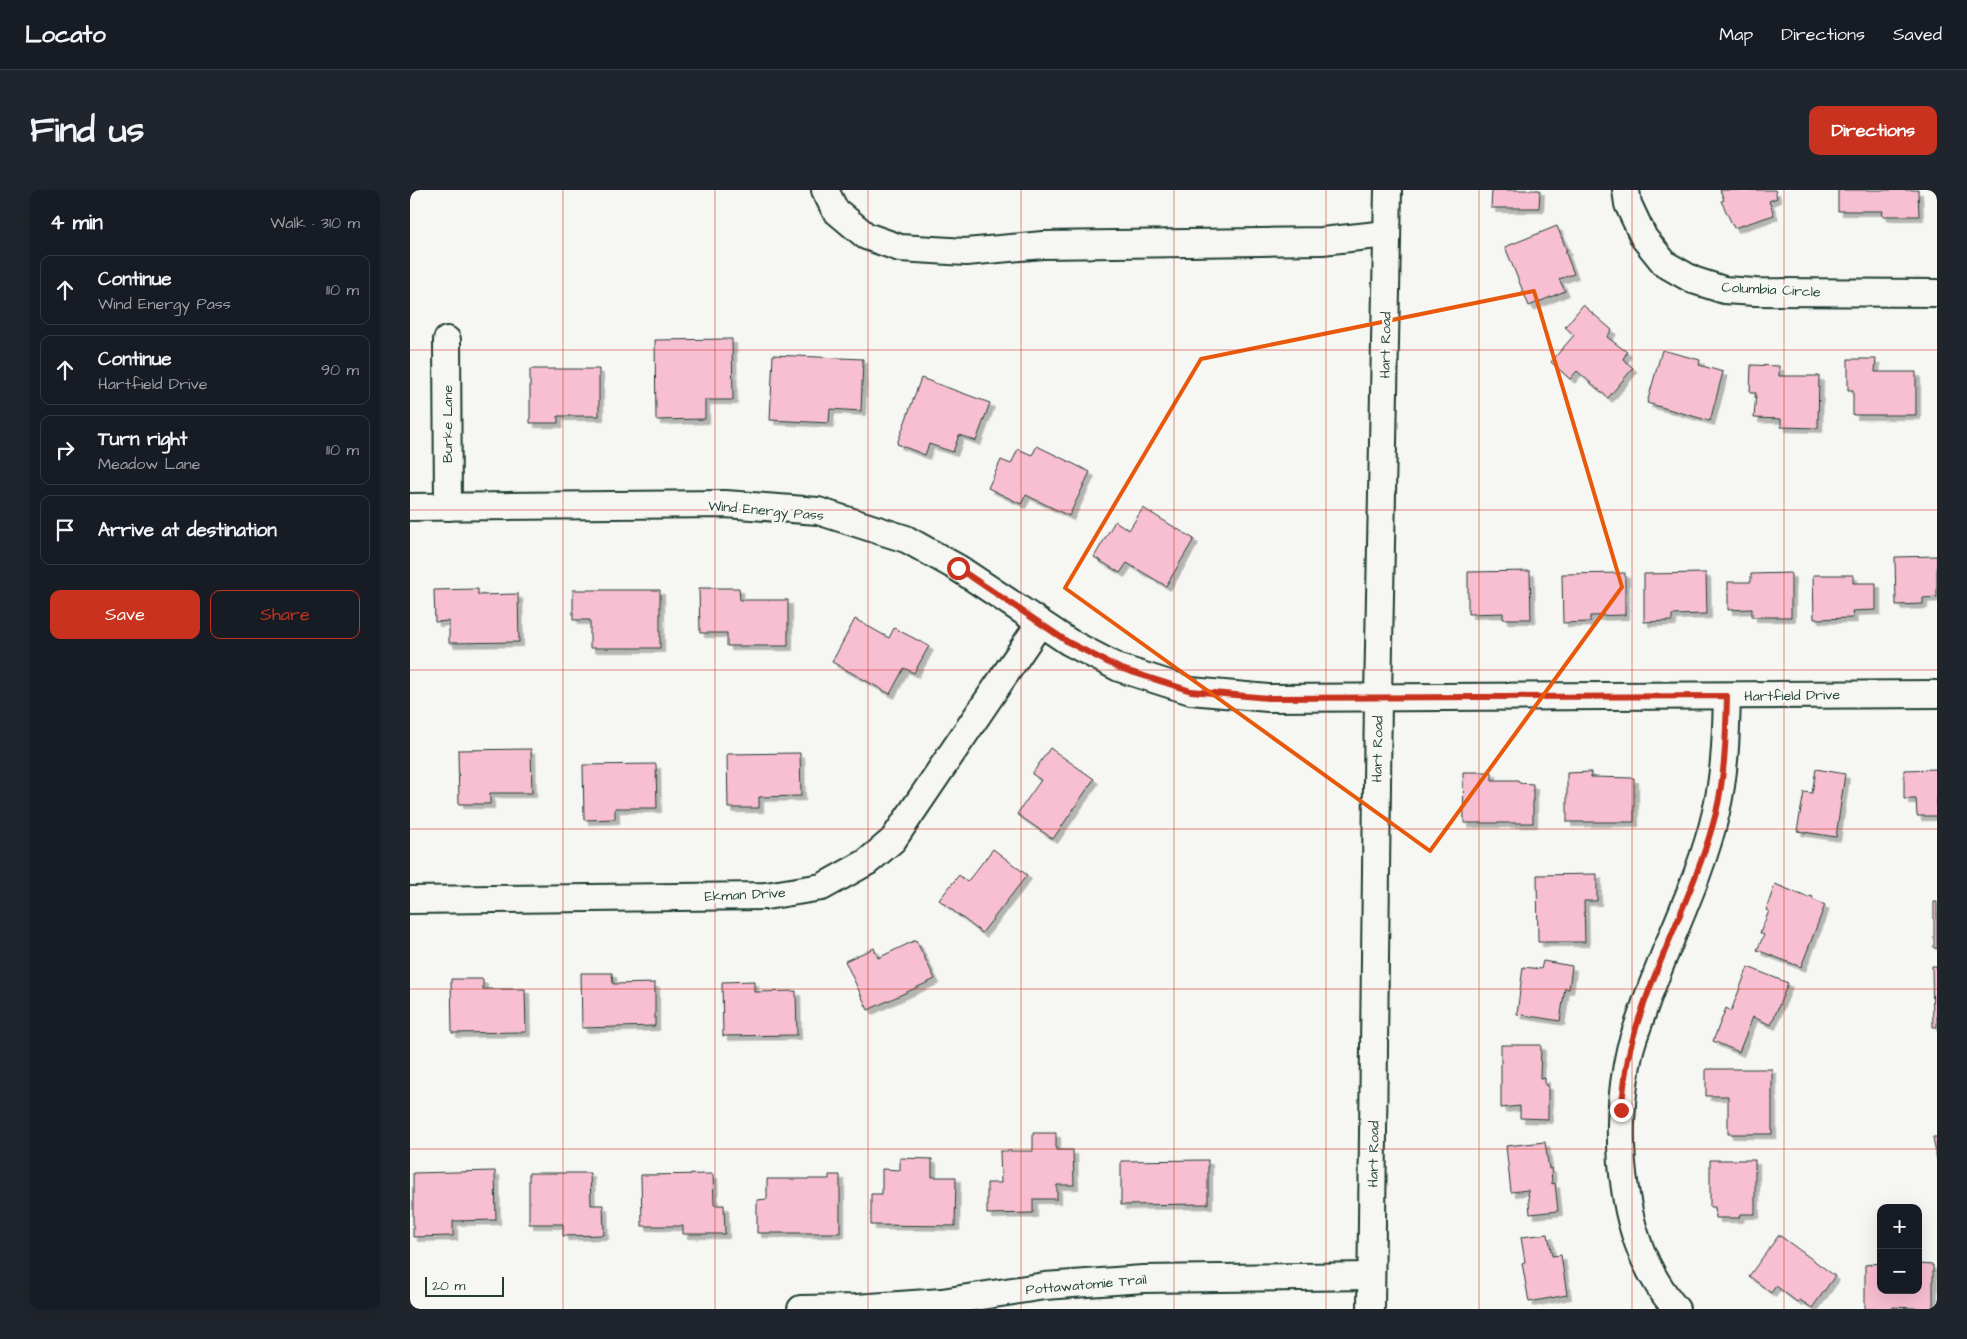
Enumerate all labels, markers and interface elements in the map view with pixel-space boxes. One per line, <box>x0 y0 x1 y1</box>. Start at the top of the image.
text: Locato <box>25 18 106 52</box>
text: Map <box>1719 22 1753 47</box>
text: Directions <box>1781 22 1865 47</box>
text: Saved <box>1893 22 1942 47</box>
text: Find us <box>30 106 144 155</box>
button: Directions <box>1809 106 1937 155</box>
text: 4 min <box>50 208 103 237</box>
text: Walk · 310 m <box>270 212 360 234</box>
text: Continue <box>98 266 172 293</box>
icon: ahead <box>51 276 79 304</box>
street label: Columbia Circle <box>1721 277 1821 303</box>
text: 110 m <box>326 279 359 301</box>
text: Wind Energy Pass <box>98 293 231 315</box>
street label: Hart Road <box>1375 311 1397 379</box>
text: Continue <box>98 346 172 373</box>
icon: ahead <box>51 356 79 384</box>
text: 90 m <box>321 359 359 381</box>
text: Hartfield Drive <box>98 373 207 395</box>
street label: Burke Lane <box>438 385 458 463</box>
text: Turn right <box>98 426 187 453</box>
icon: right <box>51 436 79 464</box>
text: 110 m <box>326 439 359 461</box>
text: Meadow Lane <box>98 453 200 475</box>
street label: Wind Energy Pass <box>707 496 825 526</box>
icon: arrive <box>51 516 79 544</box>
text: Arrive at destination <box>98 517 277 544</box>
route start <box>947 557 970 580</box>
button: Save <box>50 590 200 639</box>
button: Share <box>210 590 360 639</box>
street label: Hartfield Drive <box>1744 685 1840 707</box>
street label: Hart Road <box>1367 715 1389 783</box>
street label: Ekman Drive <box>704 883 787 907</box>
route end <box>1610 1099 1633 1122</box>
street label: Hart Road <box>1363 1120 1385 1188</box>
map controls <box>1877 1204 1922 1294</box>
button: + <box>1877 1204 1922 1249</box>
button: − <box>1877 1249 1922 1294</box>
street label: Pottawatomie Trail <box>1025 1270 1147 1300</box>
scale bar <box>425 1274 504 1297</box>
text: 20 m <box>432 1276 465 1296</box>

